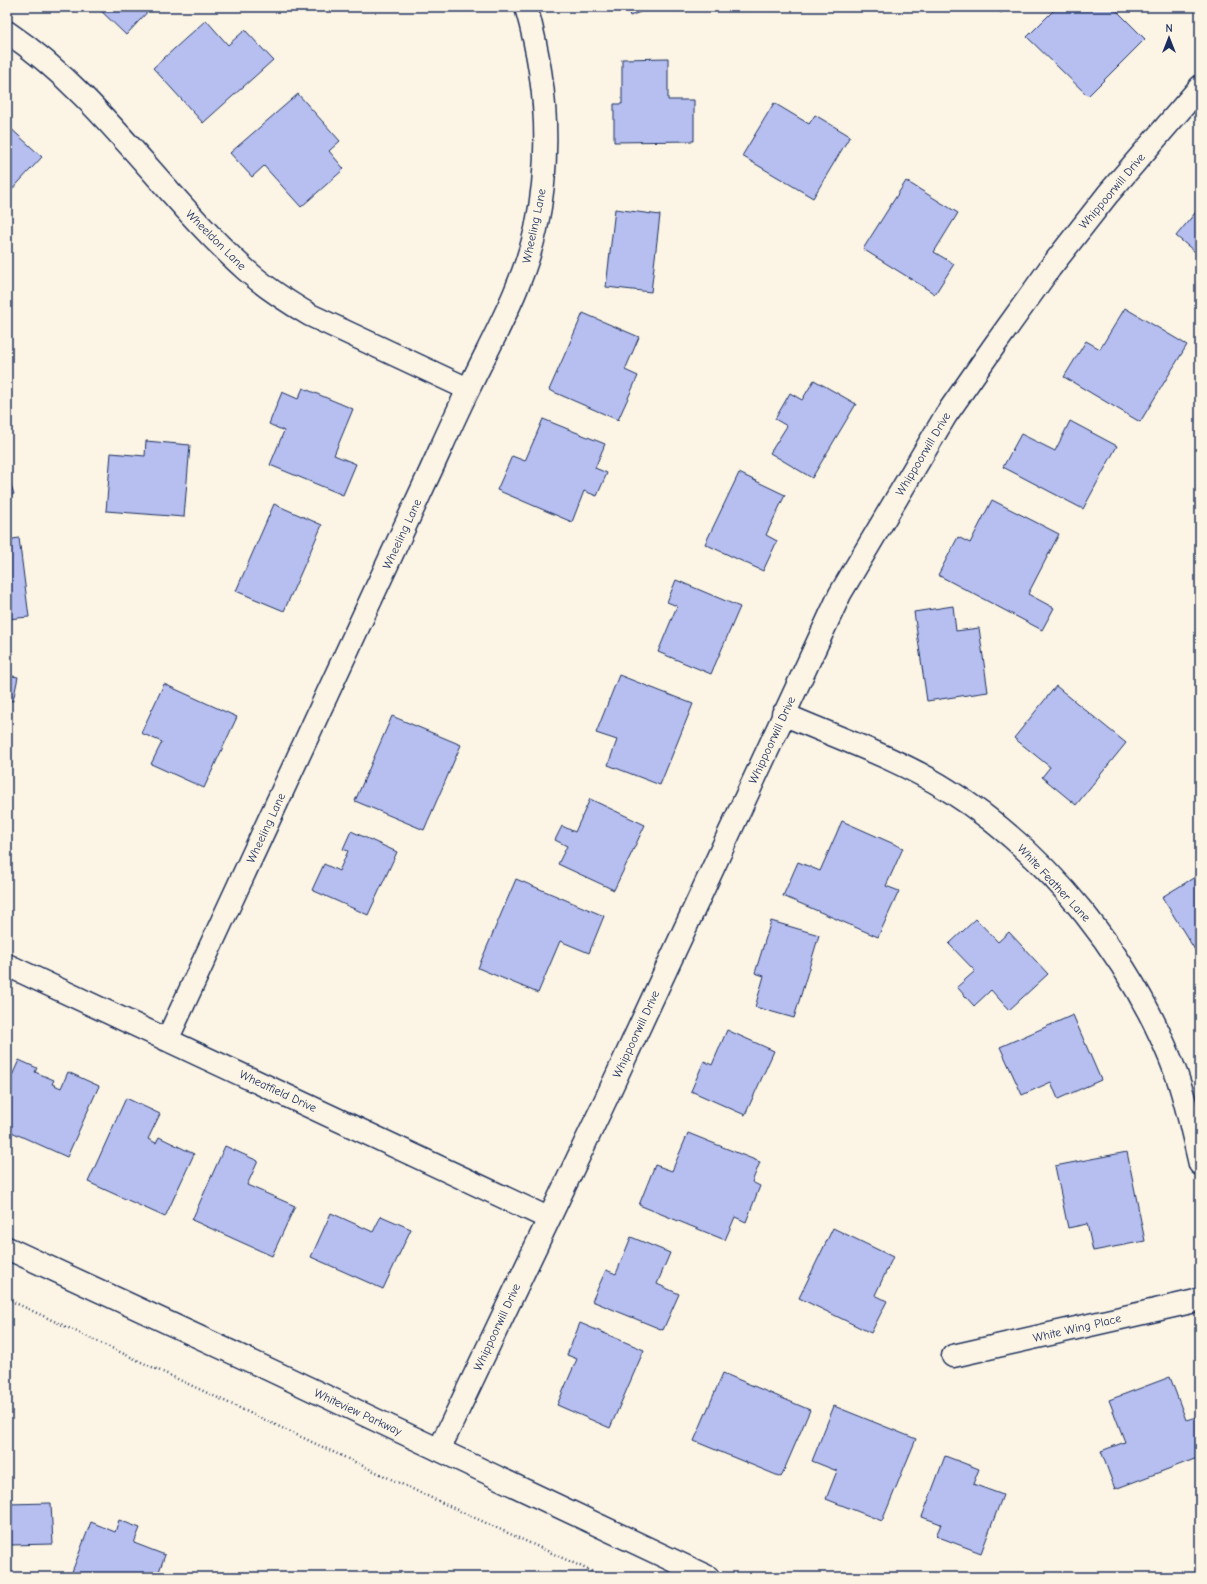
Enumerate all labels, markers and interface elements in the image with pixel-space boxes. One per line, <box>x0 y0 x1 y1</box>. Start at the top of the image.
north arrow <box>1149 18 1189 58</box>
text: N <box>1165 22 1173 35</box>
street label: Whippoorwill Drive <box>1076 150 1148 232</box>
street label: Wheeling Lane <box>519 187 549 265</box>
street label: Wheeldon Lane <box>183 207 249 273</box>
street label: Whippoorwill Drive <box>893 410 953 498</box>
street label: Wheeling Lane <box>380 497 424 571</box>
street label: Whippoorwill Drive <box>746 694 798 786</box>
street label: Wheeling Lane <box>244 791 288 865</box>
street label: White Feather Lane <box>1015 842 1093 924</box>
street label: Whippoorwill Drive <box>610 988 662 1080</box>
street label: Wheatfield Drive <box>237 1067 319 1115</box>
street label: Whippoorwill Drive <box>471 1281 523 1373</box>
street label: White Wing Place <box>1032 1311 1122 1345</box>
street label: Whiteview Parkway <box>312 1386 405 1439</box>

